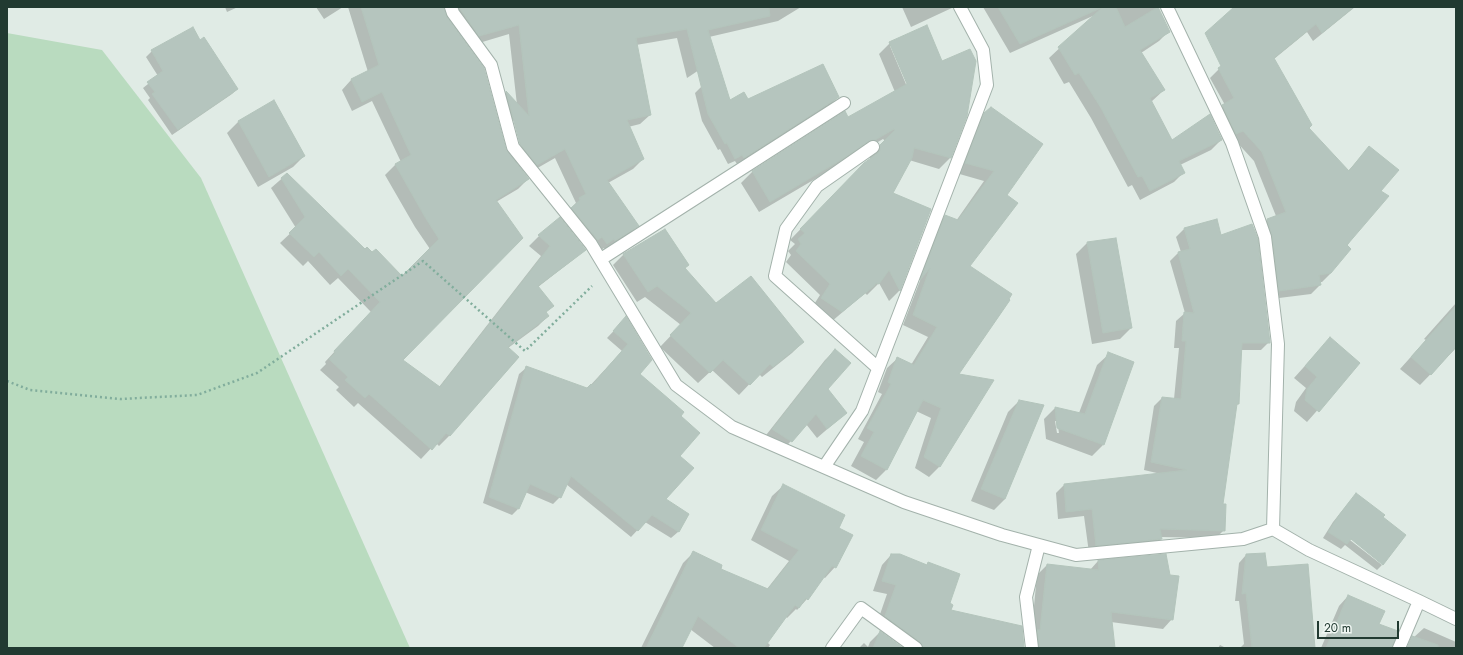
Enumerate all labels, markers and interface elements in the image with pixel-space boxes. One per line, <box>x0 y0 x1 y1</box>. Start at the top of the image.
scale bar <box>1319 613 1401 639</box>
text: 20 m <box>1324 619 1351 637</box>

